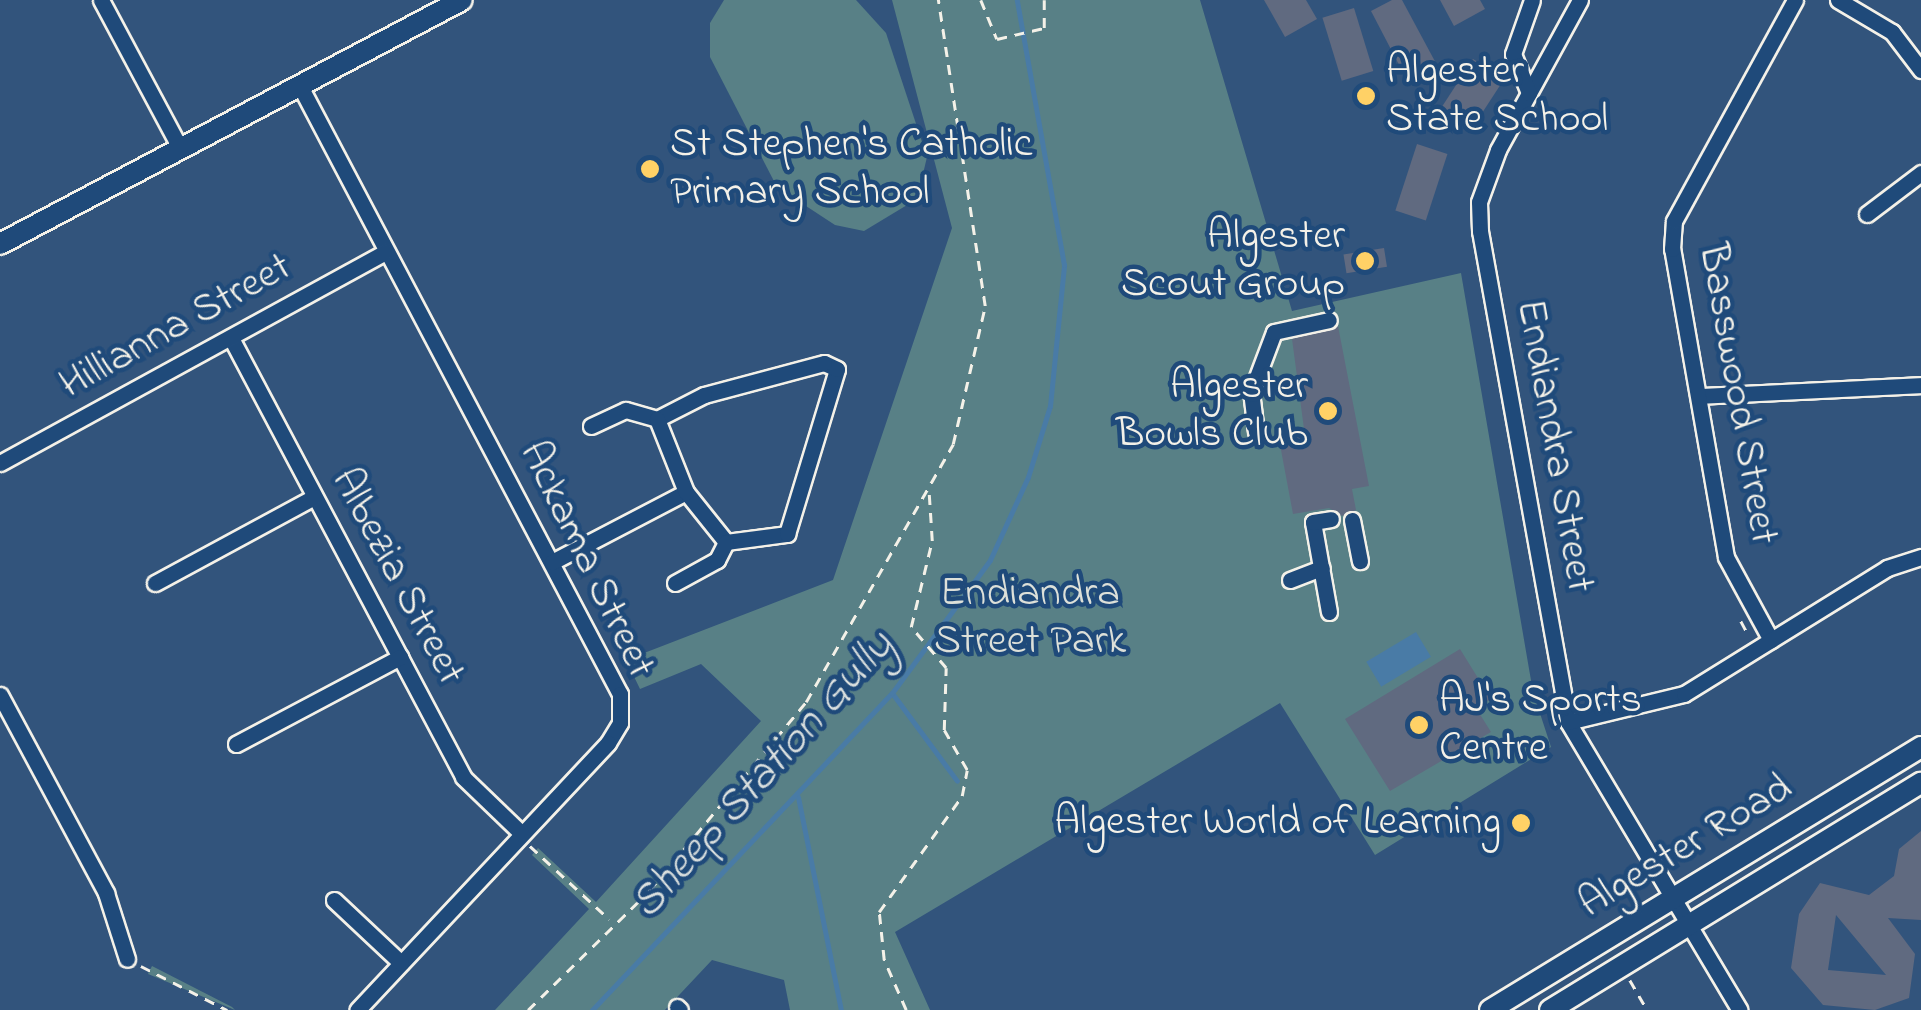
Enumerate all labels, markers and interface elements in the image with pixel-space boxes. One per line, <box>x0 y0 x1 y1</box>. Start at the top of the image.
place label: Algester State School <box>1386 47 1608 146</box>
marker: Algester State School <box>1355 85 1377 107</box>
place label: St Stephen's Catholic Primary School <box>670 120 1032 218</box>
marker: St Stephen's Catholic Primary School <box>639 158 661 180</box>
place label: Algester Scout Group <box>1121 212 1345 310</box>
street label: Basswood Street <box>1686 240 1788 548</box>
street label: Hillianna Street <box>52 243 300 411</box>
marker: Algester Scout Group <box>1354 250 1376 272</box>
street label: Endiandra Street <box>1503 296 1605 596</box>
place label: Algester Bowls Club <box>1116 362 1308 461</box>
marker: Algester Bowls Club <box>1317 400 1339 422</box>
street label: Ackama Street <box>507 433 665 687</box>
street label: Albezia Street <box>319 460 475 694</box>
park label: Endiandra Street Park <box>934 569 1126 668</box>
water label: Sheep Station Gully <box>621 621 907 931</box>
place label: AJ's Sports Centre <box>1439 676 1642 774</box>
marker: AJ's Sports Centre <box>1408 714 1430 736</box>
street label: Algester Road <box>1570 764 1802 930</box>
place label: Algester World of Learning <box>1054 798 1501 848</box>
marker: Algester World of Learning <box>1510 812 1532 834</box>

